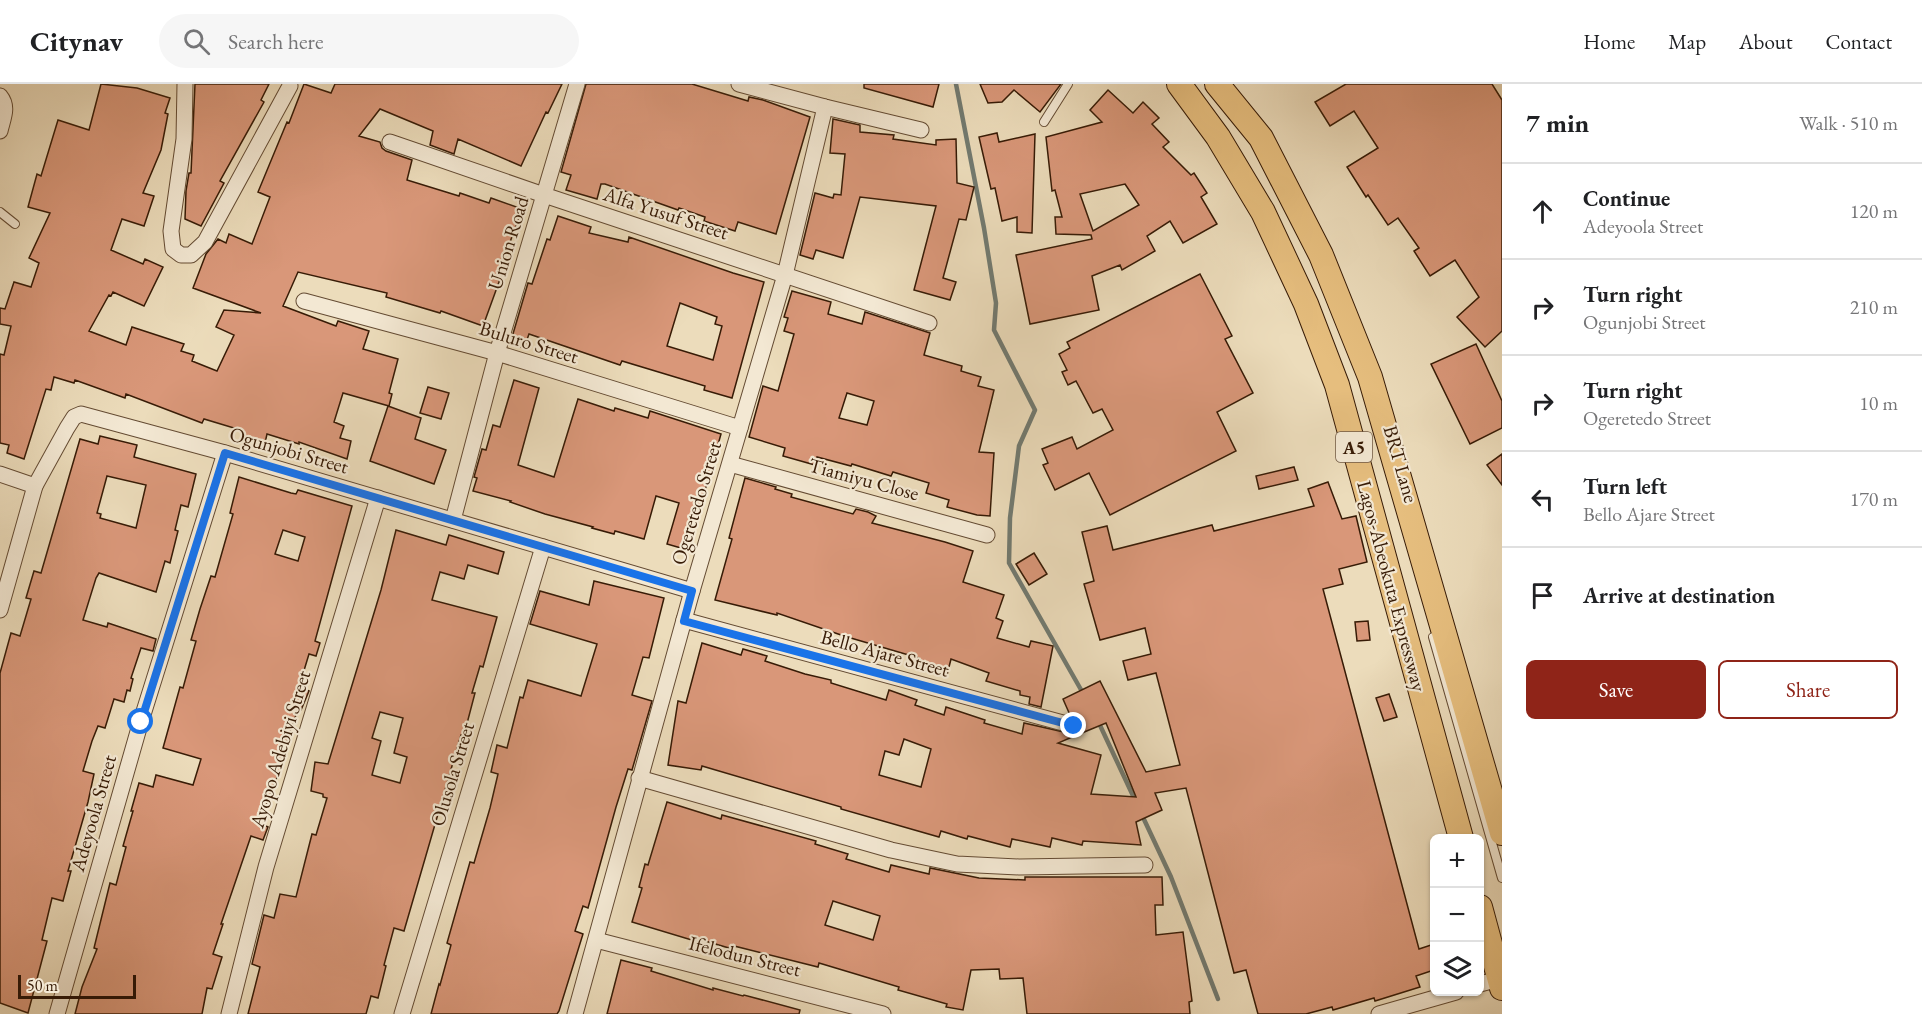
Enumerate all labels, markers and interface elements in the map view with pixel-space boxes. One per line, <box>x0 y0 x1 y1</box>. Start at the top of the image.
search box <box>159 14 579 68</box>
text: Citynav <box>30 23 123 59</box>
icon: search <box>180 25 213 58</box>
text: Search here <box>228 27 324 56</box>
text: Home <box>1583 28 1635 55</box>
text: Map <box>1668 28 1706 55</box>
text: About <box>1739 28 1792 55</box>
text: Contact <box>1825 28 1892 55</box>
text: 7 min <box>1526 106 1589 140</box>
text: Walk · 510 m <box>1799 110 1898 136</box>
street label: Alfa Yusuf Street <box>599 180 732 246</box>
text: Continue <box>1583 184 1670 213</box>
street label: Union Road <box>481 192 535 293</box>
icon: ahead <box>1526 195 1559 228</box>
text: 120 m <box>1850 198 1898 224</box>
text: Adeyoola Street <box>1583 213 1703 239</box>
text: Turn right <box>1583 280 1682 309</box>
icon: right <box>1526 291 1559 324</box>
text: 210 m <box>1850 294 1898 320</box>
text: Ogunjobi Street <box>1583 309 1706 335</box>
street label: Buluro Street <box>476 315 582 370</box>
text: Turn right <box>1583 376 1682 405</box>
icon: right <box>1526 387 1559 420</box>
text: 10 m <box>1859 390 1898 416</box>
text: Ogeretedo Street <box>1583 405 1711 431</box>
street label: Ogunjobi Street <box>226 421 352 480</box>
street label: BRT Lane <box>1378 422 1424 506</box>
road number: A5 <box>1336 432 1372 462</box>
street label: Ogeretedo Street <box>665 437 727 568</box>
street label: Tiamiyu Close <box>806 452 922 506</box>
text: Turn left <box>1583 472 1667 501</box>
street label: Lagos-Abeokuta Expressway <box>1351 478 1433 695</box>
icon: left <box>1526 483 1559 516</box>
text: 170 m <box>1850 486 1898 512</box>
text: Bello Ajare Street <box>1583 501 1715 527</box>
icon: arrive <box>1526 579 1559 612</box>
text: Arrive at destination <box>1583 581 1775 610</box>
street label: Bello Ajare Street <box>818 623 953 683</box>
button: Save <box>1526 660 1706 719</box>
button: Share <box>1718 660 1898 719</box>
street label: Ayopo Adebiyi Street <box>243 666 317 832</box>
route start <box>127 708 153 734</box>
route end <box>1060 712 1086 738</box>
street label: Olusola Street <box>424 718 480 829</box>
street label: Adeyoola Street <box>64 751 122 875</box>
map controls <box>1430 834 1484 996</box>
button: + <box>1430 834 1484 888</box>
button: − <box>1430 888 1484 942</box>
street label: Ifelodun Street <box>686 930 804 983</box>
button: layers <box>1430 942 1484 996</box>
scale bar <box>18 972 136 1000</box>
text: 50 m <box>27 975 58 996</box>

